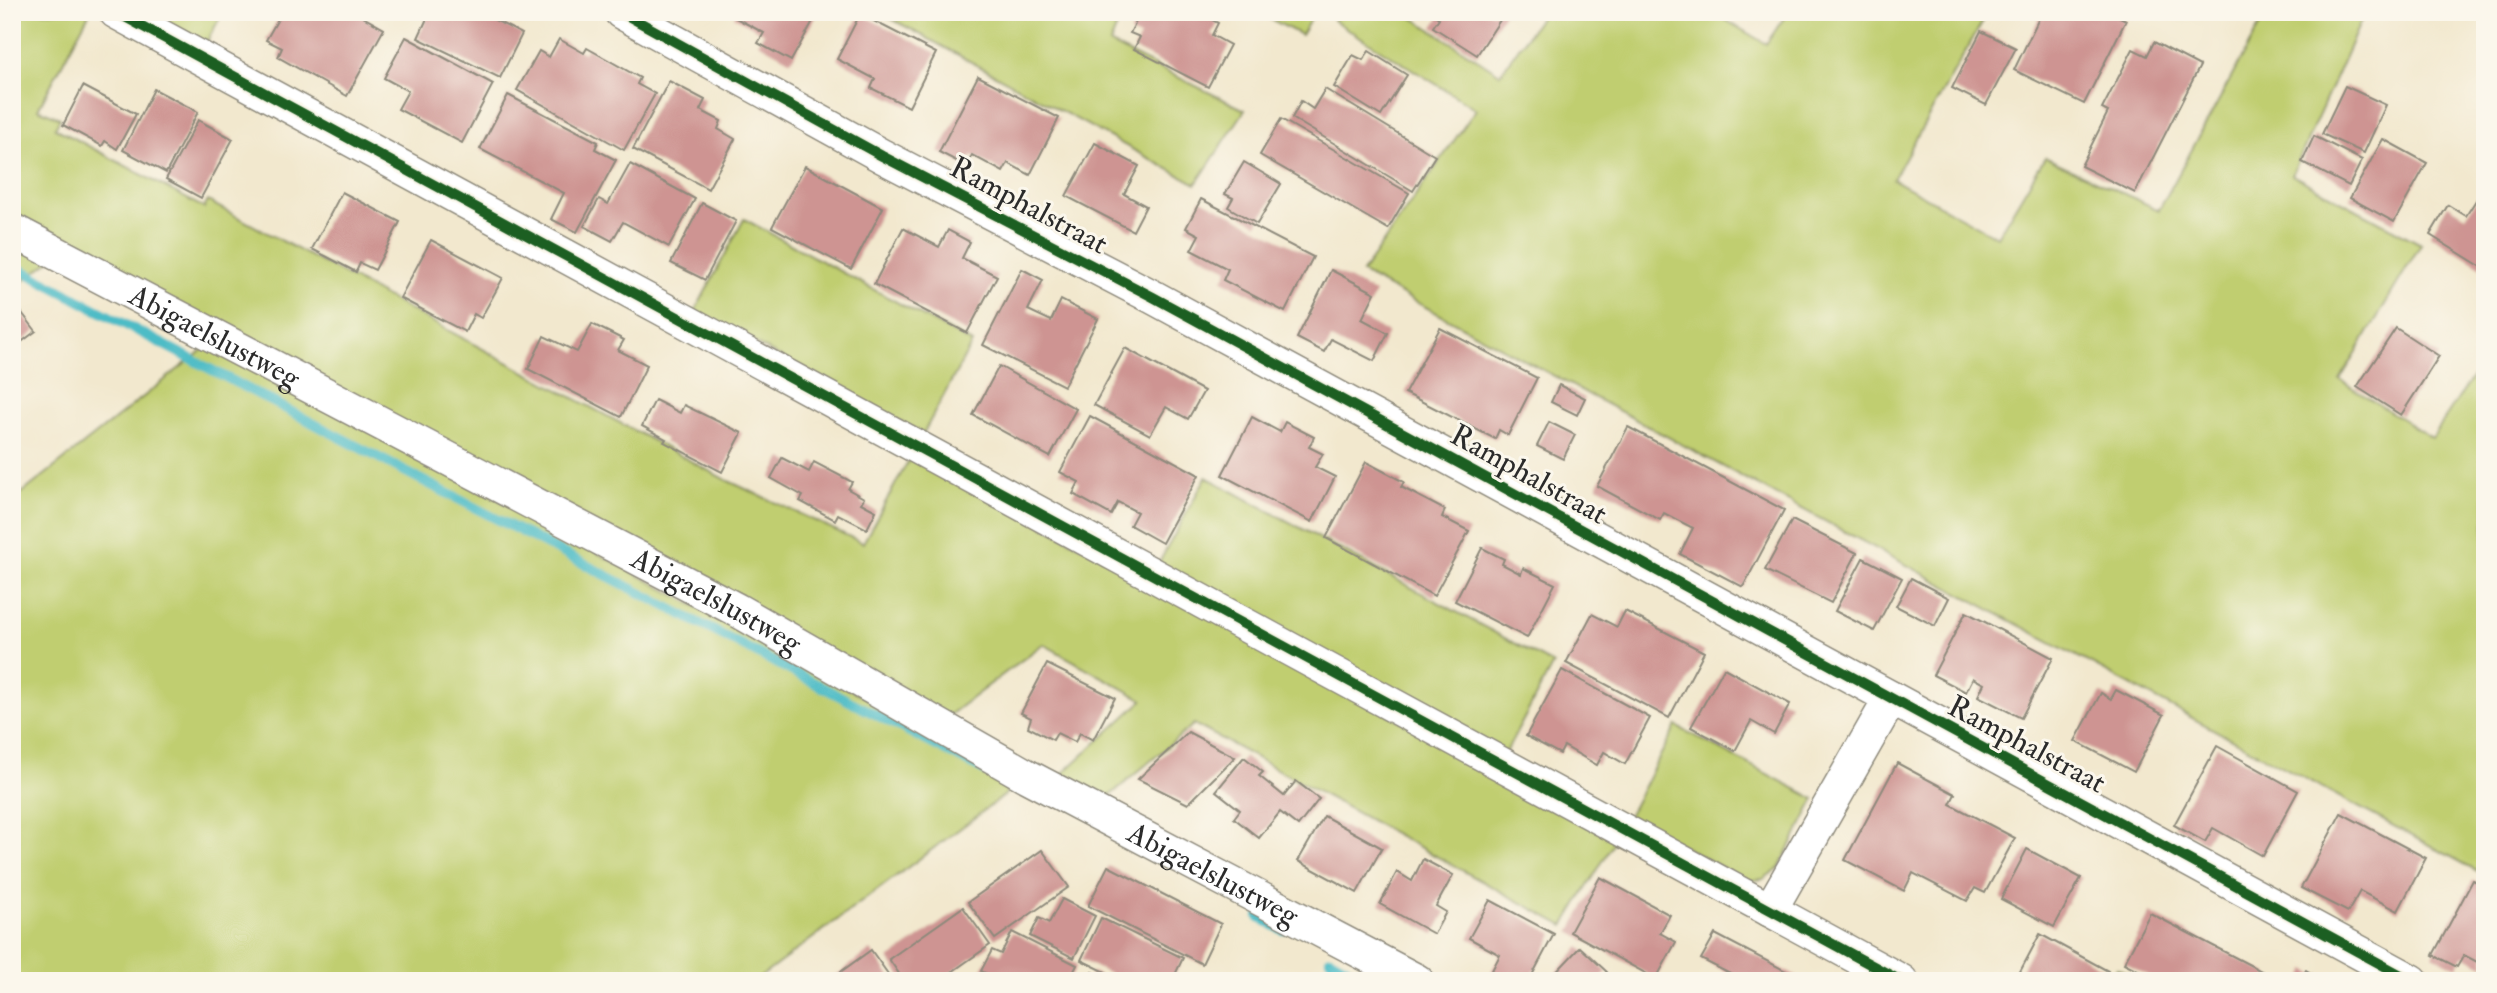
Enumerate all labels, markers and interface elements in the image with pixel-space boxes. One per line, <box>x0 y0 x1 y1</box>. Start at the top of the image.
street label: Ramphalstraat <box>944 148 1114 263</box>
street label: Abigaelslustweg <box>122 276 308 397</box>
street label: Ramphalstraat <box>1444 416 1614 533</box>
street label: Abigaelslustweg <box>624 539 809 663</box>
street label: Ramphalstraat <box>1942 687 2112 802</box>
street label: Abigaelslustweg <box>1120 814 1306 935</box>

